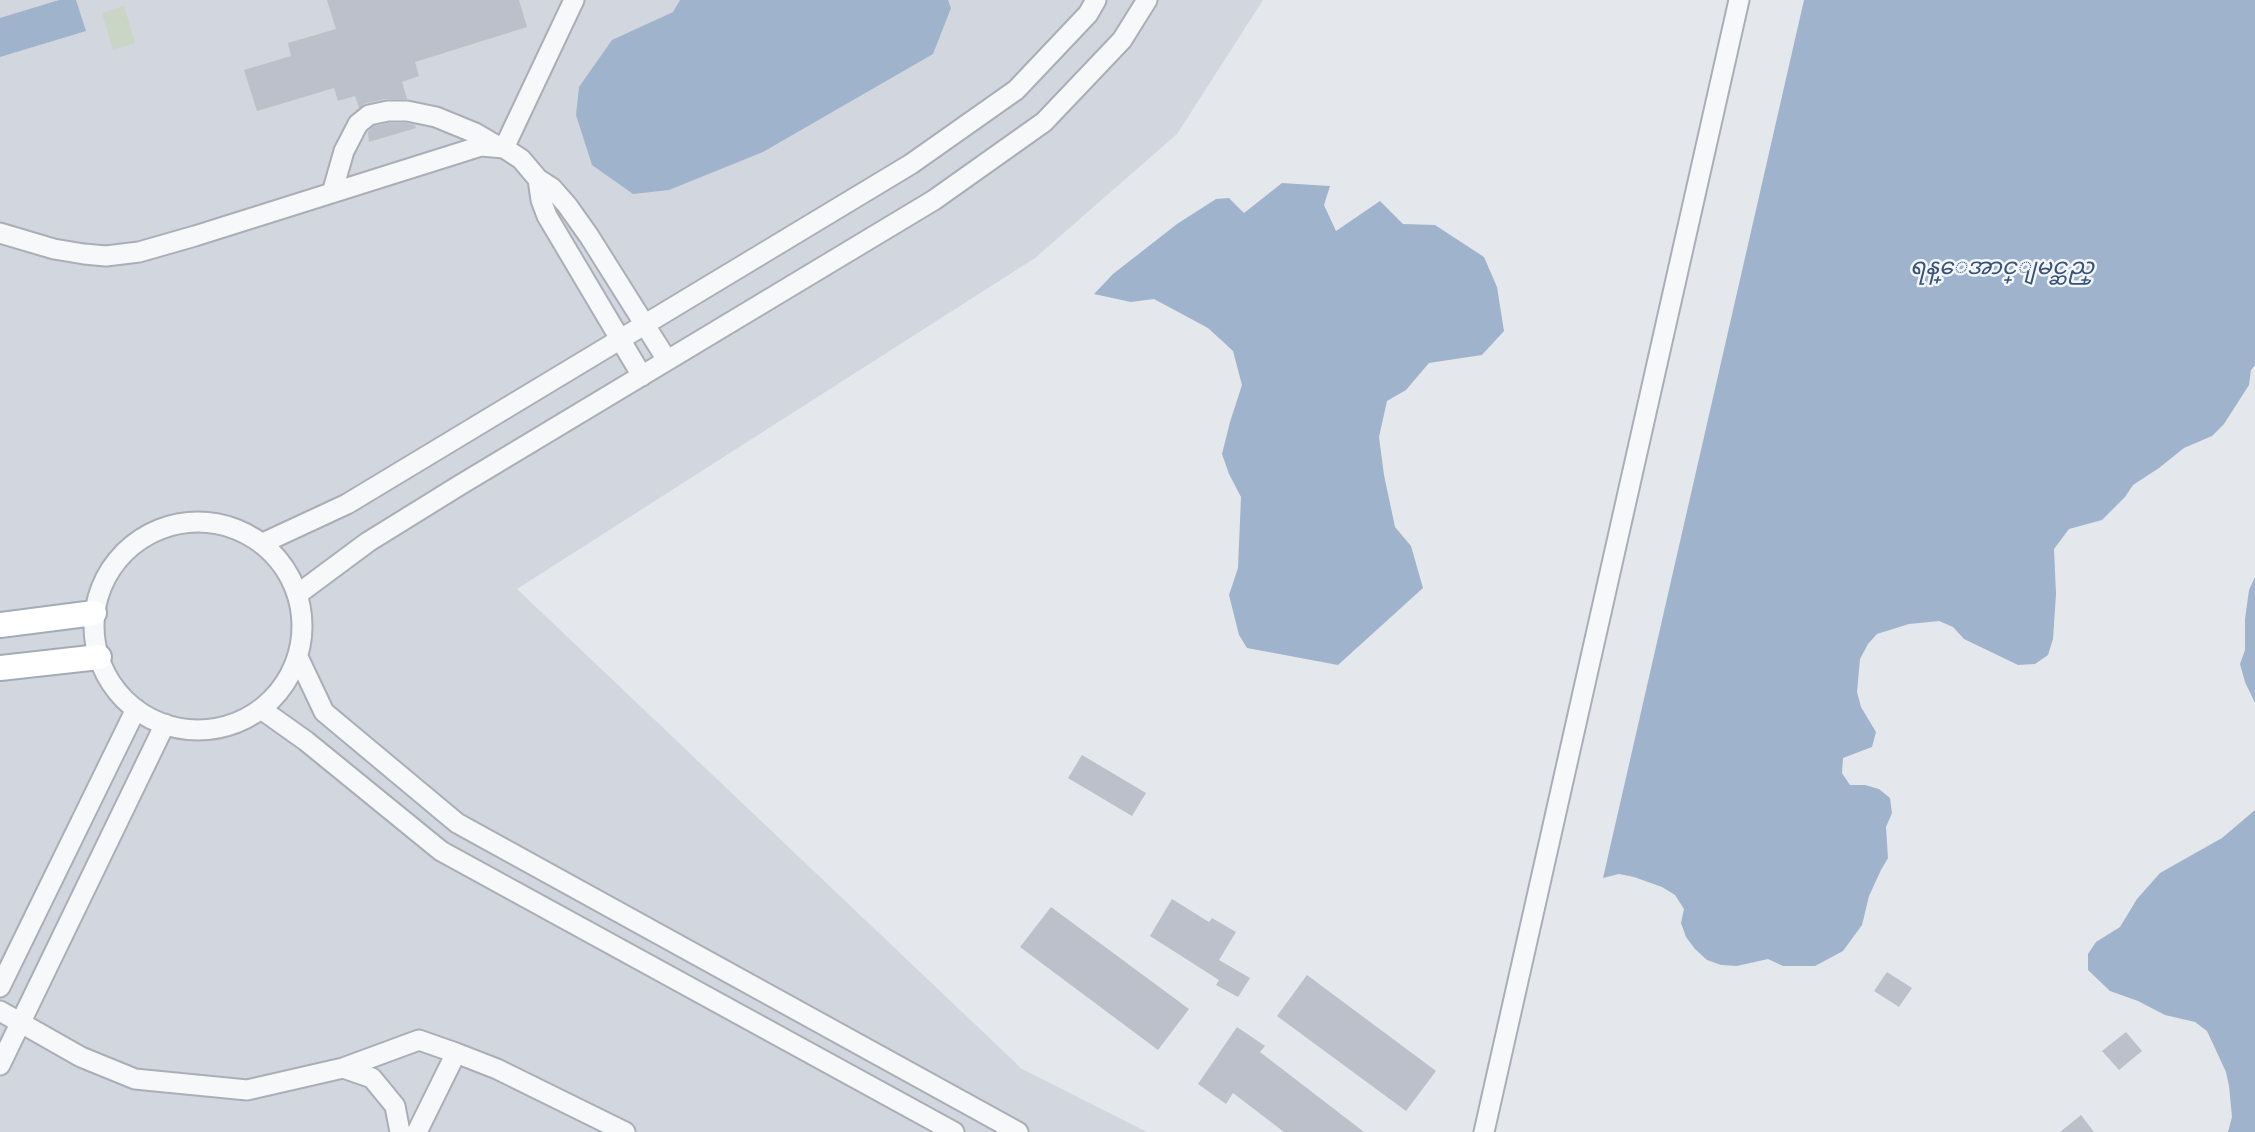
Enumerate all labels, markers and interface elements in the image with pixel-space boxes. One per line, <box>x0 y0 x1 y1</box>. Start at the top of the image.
water label: ရန္ေအာင္ျမင္ဆည္ <box>1910 253 2094 281</box>

